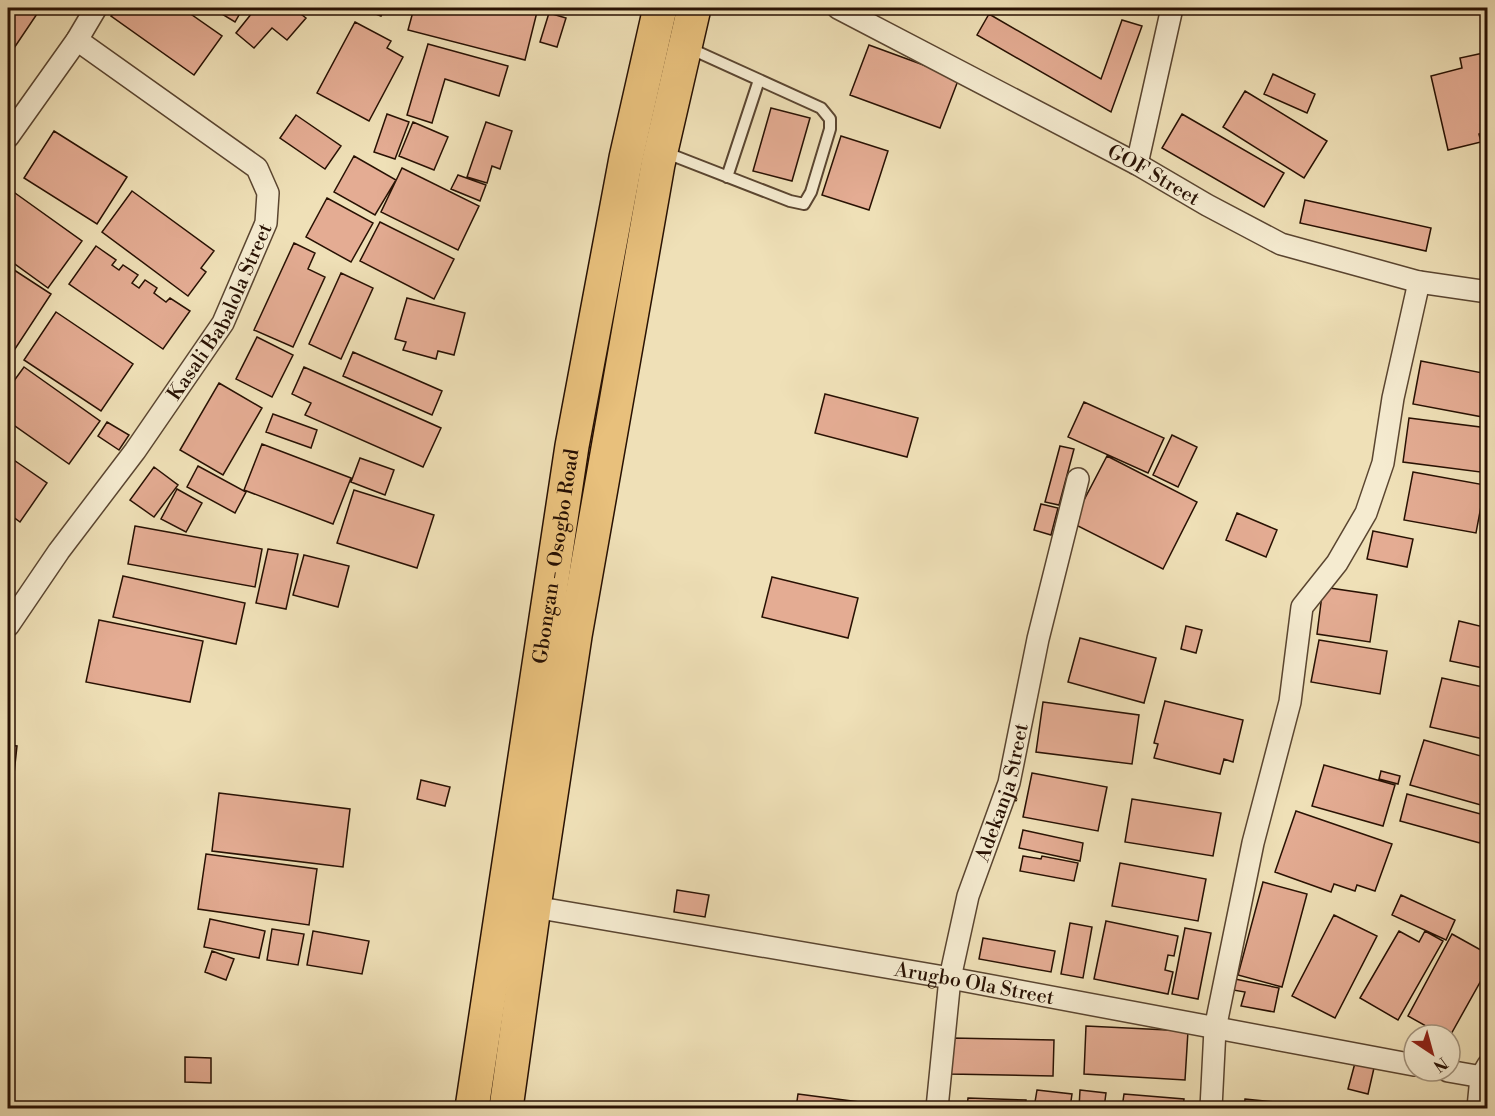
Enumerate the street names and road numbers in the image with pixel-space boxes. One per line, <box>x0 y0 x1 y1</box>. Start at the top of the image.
street label: GOF Street <box>1103 140 1204 212</box>
street label: Kasali Babalola Street <box>162 220 278 406</box>
street label: Gbongan - Osogbo Road <box>528 447 585 666</box>
street label: Adekanja Street <box>970 721 1035 866</box>
street label: Arugbo Ola Street <box>892 958 1056 1011</box>

